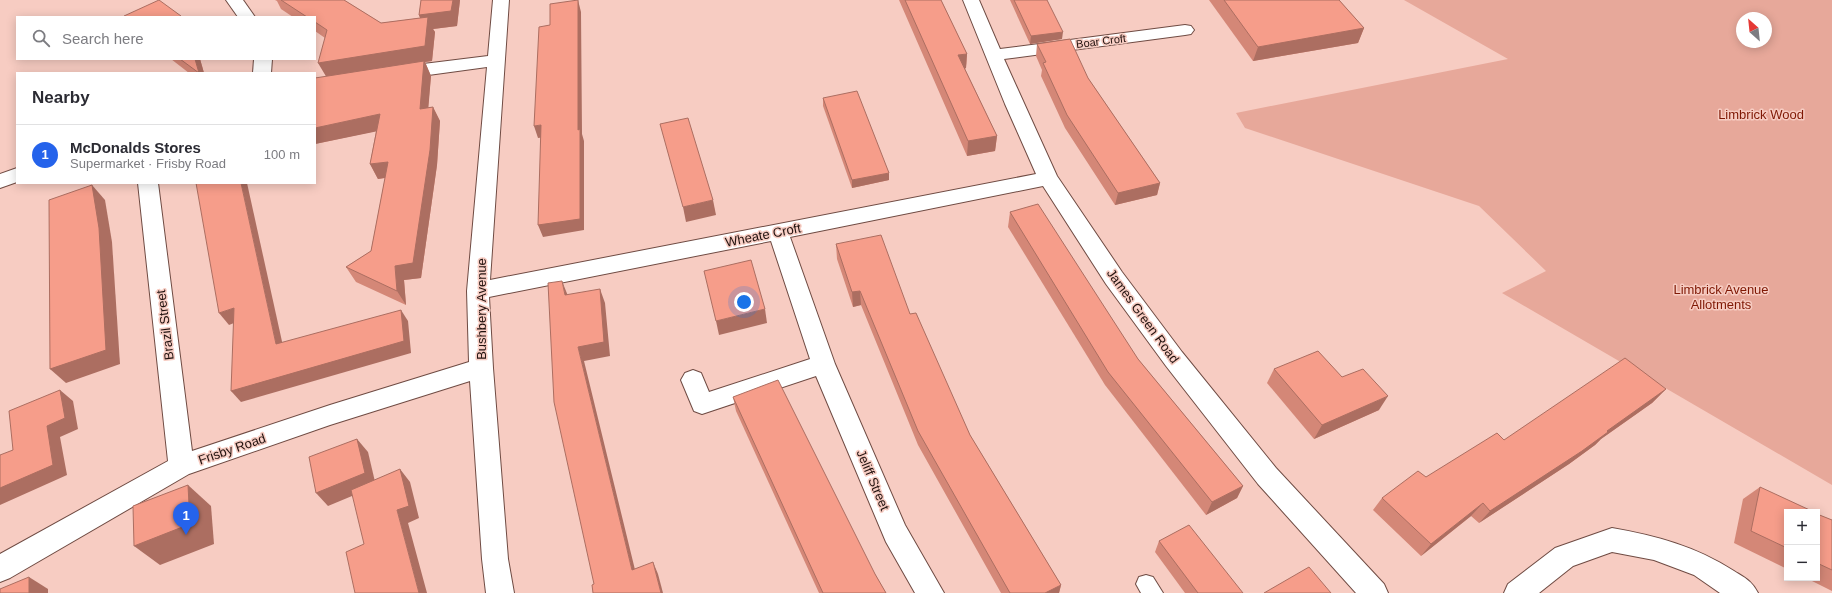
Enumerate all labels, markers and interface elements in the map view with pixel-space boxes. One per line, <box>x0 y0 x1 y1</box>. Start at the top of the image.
north arrow <box>1736 12 1772 48</box>
search box <box>16 16 316 60</box>
icon: search <box>30 27 52 49</box>
text: Search here <box>62 30 144 47</box>
street label: Boar Croft <box>1075 32 1127 50</box>
text: Nearby <box>32 88 90 107</box>
park label: Limbrick Wood <box>1718 107 1804 122</box>
text: McDonalds Stores <box>70 139 201 156</box>
text: 1 <box>41 147 49 162</box>
text: 100 m <box>264 147 300 162</box>
text: Supermarket · Frisby Road <box>70 156 226 171</box>
street label: Wheate Croft <box>724 220 802 250</box>
street label: Bushbery Avenue <box>474 258 489 360</box>
street label: James Green Road <box>1104 266 1182 366</box>
park label: Limbrick Avenue Allotments <box>1673 282 1769 312</box>
street label: Brazil Street <box>153 289 177 361</box>
your location <box>734 292 754 312</box>
street label: Frisby Road <box>196 431 268 467</box>
street label: Jeliff Street <box>853 447 893 513</box>
pin: 1 <box>173 502 199 535</box>
map controls <box>1784 509 1820 581</box>
button: + <box>1784 509 1820 545</box>
button: − <box>1784 545 1820 581</box>

